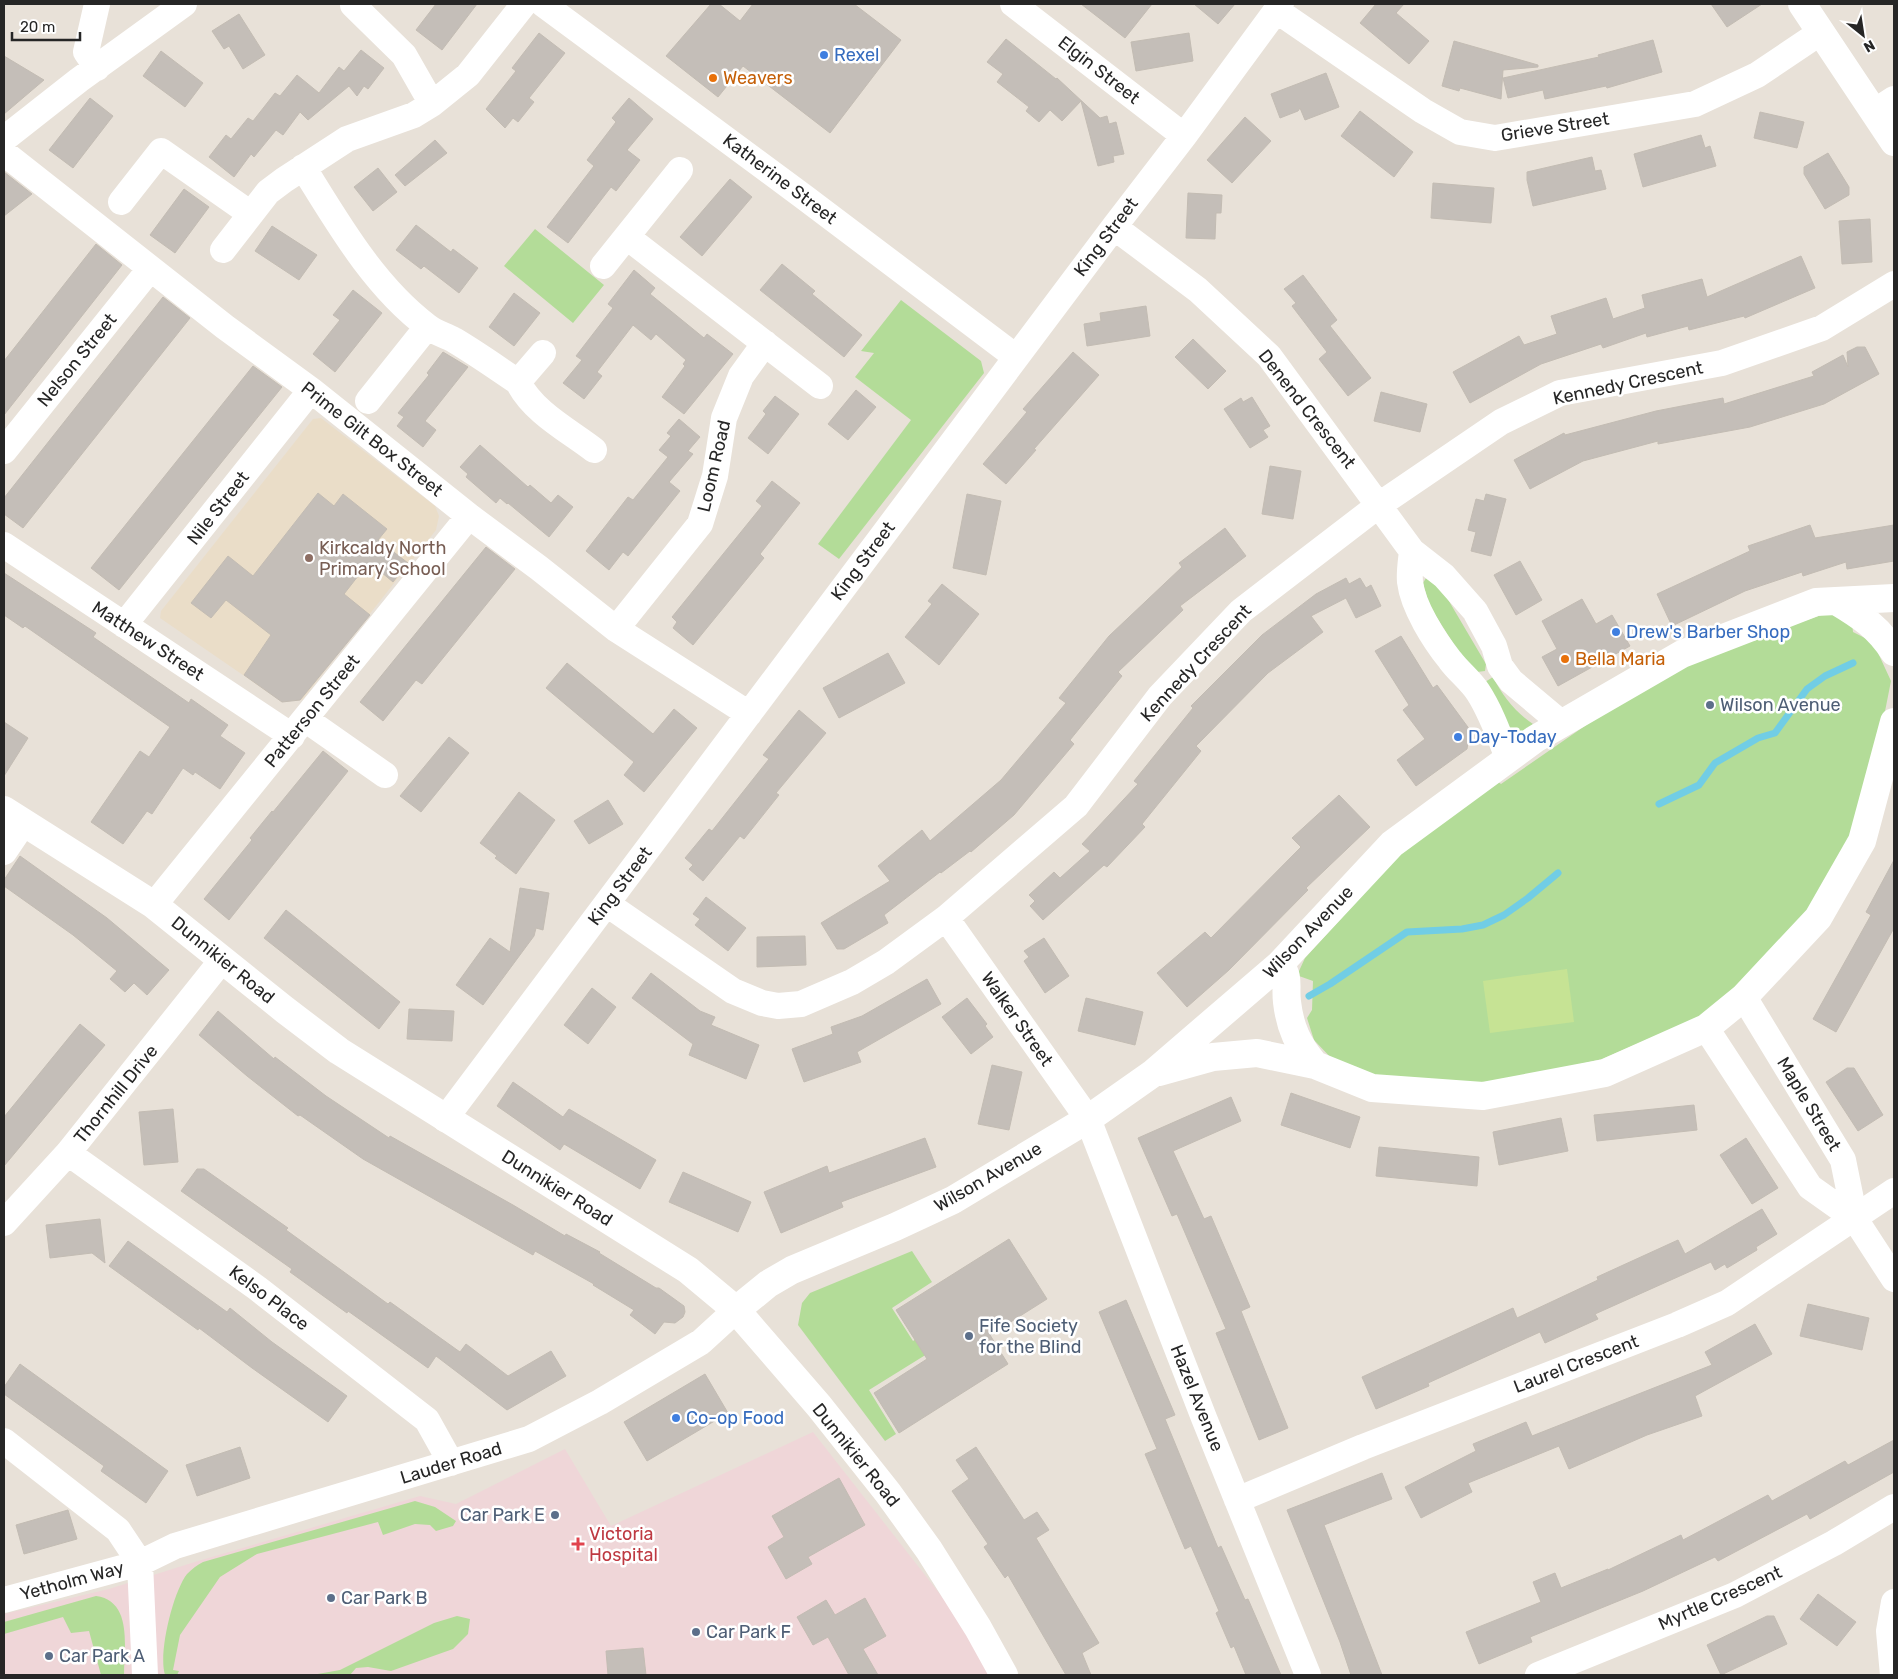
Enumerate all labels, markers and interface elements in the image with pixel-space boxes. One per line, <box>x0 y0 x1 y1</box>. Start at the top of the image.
scale bar <box>12 10 80 42</box>
north arrow <box>1838 10 1888 60</box>
text: 20 m <box>20 18 55 36</box>
street label: Elgin Street <box>1054 31 1144 109</box>
text: N <box>1861 36 1878 56</box>
place label: Rexel <box>834 44 879 66</box>
marker: Rexel <box>818 49 830 61</box>
place label: Weavers <box>723 67 793 89</box>
marker: Weavers <box>707 72 719 84</box>
street label: Grieve Street <box>1499 108 1611 146</box>
street label: Katherine Street <box>719 129 841 229</box>
street label: King Street <box>1069 193 1143 281</box>
street label: Nelson Street <box>33 309 121 411</box>
street label: Denend Crescent <box>1254 345 1360 473</box>
street label: Kennedy Crescent <box>1551 356 1705 410</box>
street label: Prime Gilt Box Street <box>297 377 447 501</box>
street label: Loom Road <box>693 418 735 514</box>
street label: Nile Street <box>182 467 254 549</box>
street label: King Street <box>826 517 900 605</box>
place label: Kirkcaldy North Primary School <box>319 537 446 580</box>
marker: Kirkcaldy North Primary School <box>303 552 315 564</box>
street label: Matthew Street <box>88 597 208 685</box>
street label: Kennedy Crescent <box>1136 600 1256 726</box>
place label: Drew's Barber Shop <box>1626 621 1790 643</box>
marker: Drew's Barber Shop <box>1610 626 1622 638</box>
place label: Bella Maria <box>1575 648 1666 670</box>
street label: Patterson Street <box>260 650 364 772</box>
marker: Bella Maria <box>1559 653 1571 665</box>
place label: Wilson Avenue <box>1720 694 1841 716</box>
marker: Wilson Avenue <box>1704 699 1716 711</box>
place label: Day-Today <box>1468 726 1557 748</box>
marker: Day-Today <box>1452 731 1464 743</box>
street label: King Street <box>583 842 657 930</box>
street label: Wilson Avenue <box>1258 881 1358 983</box>
street label: Dunnikier Road <box>167 912 279 1008</box>
street label: Walker Street <box>976 968 1058 1070</box>
street label: Thornhill Drive <box>69 1040 163 1148</box>
street label: Maple Street <box>1772 1053 1846 1155</box>
street label: Wilson Avenue <box>930 1137 1046 1217</box>
street label: Dunnikier Road <box>497 1145 617 1231</box>
street label: Kelso Place <box>225 1261 313 1335</box>
place label: Fife Society for the Blind <box>979 1315 1081 1358</box>
marker: Fife Society for the Blind <box>963 1330 975 1342</box>
street label: Laurel Crescent <box>1510 1330 1642 1398</box>
street label: Hazel Avenue <box>1166 1341 1228 1455</box>
street label: Dunnikier Road <box>808 1399 904 1511</box>
place label: Co-op Food <box>686 1407 784 1429</box>
marker: Co-op Food <box>670 1412 682 1424</box>
street label: Lauder Road <box>397 1437 505 1489</box>
place label: Car Park E <box>460 1504 545 1526</box>
marker: Car Park E <box>549 1509 561 1521</box>
place label: Victoria Hospital <box>589 1523 658 1566</box>
marker: Victoria Hospital <box>571 1537 585 1551</box>
street label: Yetholm Way <box>18 1557 126 1605</box>
street label: Myrtle Crescent <box>1655 1561 1785 1635</box>
place label: Car Park B <box>341 1587 427 1609</box>
marker: Car Park B <box>325 1592 337 1604</box>
place label: Car Park F <box>706 1621 791 1643</box>
marker: Car Park F <box>690 1626 702 1638</box>
place label: Car Park A <box>59 1645 145 1667</box>
marker: Car Park A <box>43 1650 55 1662</box>

